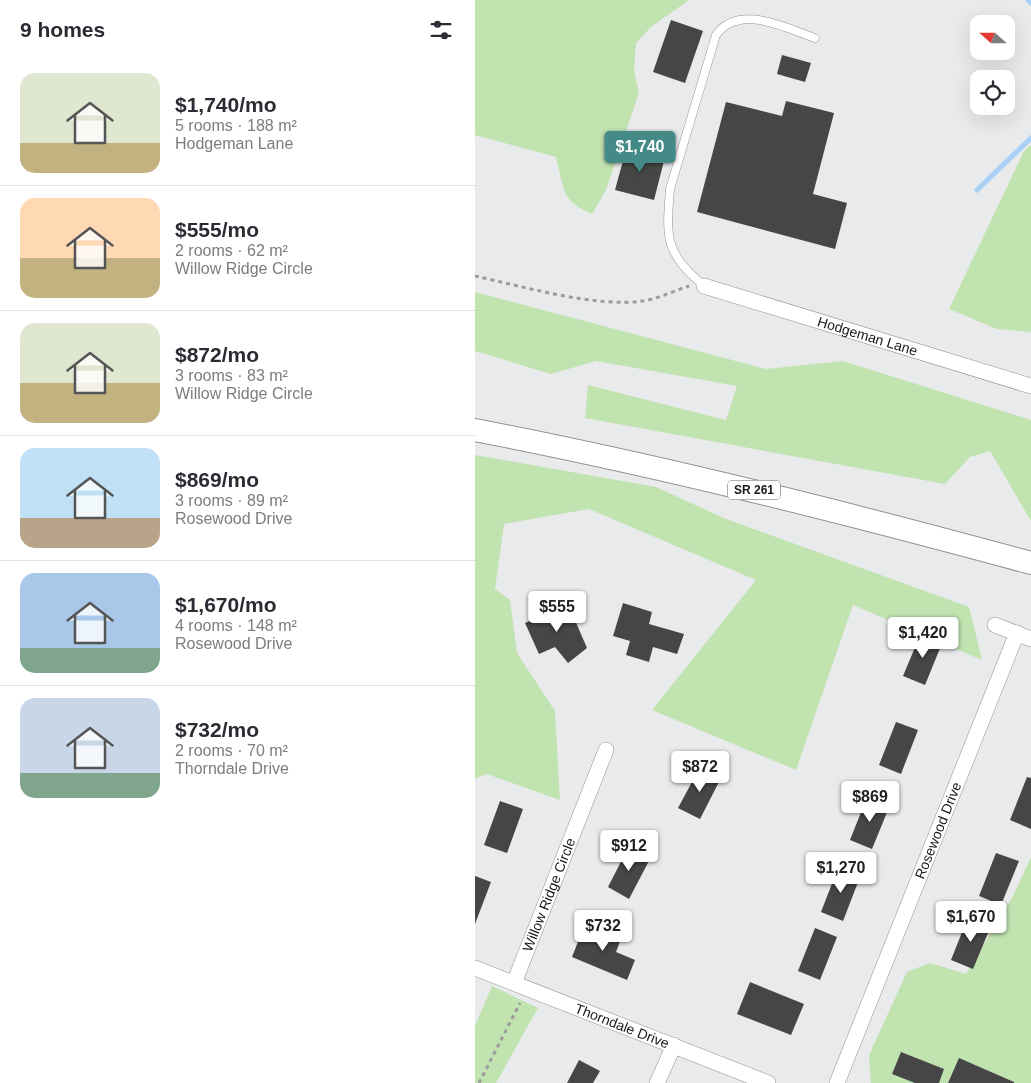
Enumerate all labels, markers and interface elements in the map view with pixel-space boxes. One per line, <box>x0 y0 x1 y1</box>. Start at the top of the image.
north arrow <box>970 15 1015 60</box>
map controls <box>970 15 1015 115</box>
icon: filters <box>427 16 455 44</box>
text: 9 homes <box>20 18 105 41</box>
button: locate <box>970 70 1015 115</box>
icon: home <box>60 93 120 153</box>
text: $1,740/mo <box>175 93 277 116</box>
text: 5 rooms · 188 m² <box>175 117 297 134</box>
pin: $1,740 <box>599 130 681 173</box>
text: Hodgeman Lane <box>175 135 293 152</box>
text: $1,740 <box>616 138 664 155</box>
icon: home <box>60 218 120 278</box>
text: $555/mo <box>175 218 259 241</box>
text: 2 rooms · 62 m² <box>175 242 288 259</box>
text: Willow Ridge Circle <box>175 260 313 277</box>
street label: Hodgeman Lane <box>816 313 920 359</box>
icon: home <box>60 343 120 403</box>
text: $872/mo <box>175 343 259 366</box>
text: 3 rooms · 83 m² <box>175 367 288 384</box>
text: Willow Ridge Circle <box>175 385 313 402</box>
icon: home <box>60 468 120 528</box>
text: $869/mo <box>175 468 259 491</box>
road number: SR 261 <box>728 480 780 500</box>
text: 3 rooms · 89 m² <box>175 492 288 509</box>
text: Rosewood Drive <box>175 510 292 527</box>
pin: $555 <box>527 590 587 633</box>
icon: home <box>60 593 120 653</box>
text: $1,670/mo <box>175 593 277 616</box>
text: $555 <box>539 598 575 615</box>
pin: $1,420 <box>882 616 964 659</box>
text: 4 rooms · 148 m² <box>175 617 297 634</box>
text: $1,420 <box>899 624 947 641</box>
text: Rosewood Drive <box>175 635 292 652</box>
icon: home <box>60 718 120 778</box>
text: $732/mo <box>175 718 259 741</box>
text: 2 rooms · 70 m² <box>175 742 288 759</box>
pin: $872 <box>670 750 730 793</box>
text: $872 <box>682 758 718 775</box>
text: Thorndale Drive <box>175 760 289 777</box>
pin: $869 <box>840 780 900 823</box>
street label: Rosewood Drive <box>911 780 965 881</box>
text: $869 <box>852 788 888 805</box>
pin: $912 <box>599 830 659 872</box>
street label: Willow Ridge Circle <box>519 835 579 954</box>
text: $912 <box>611 837 647 854</box>
pin: $1,270 <box>800 852 882 894</box>
text: $1,270 <box>817 859 865 876</box>
pin: $1,670 <box>930 900 1012 943</box>
text: $1,670 <box>947 908 995 925</box>
pin: $732 <box>573 910 633 952</box>
text: $732 <box>585 917 621 934</box>
street label: Thorndale Drive <box>573 1000 672 1051</box>

